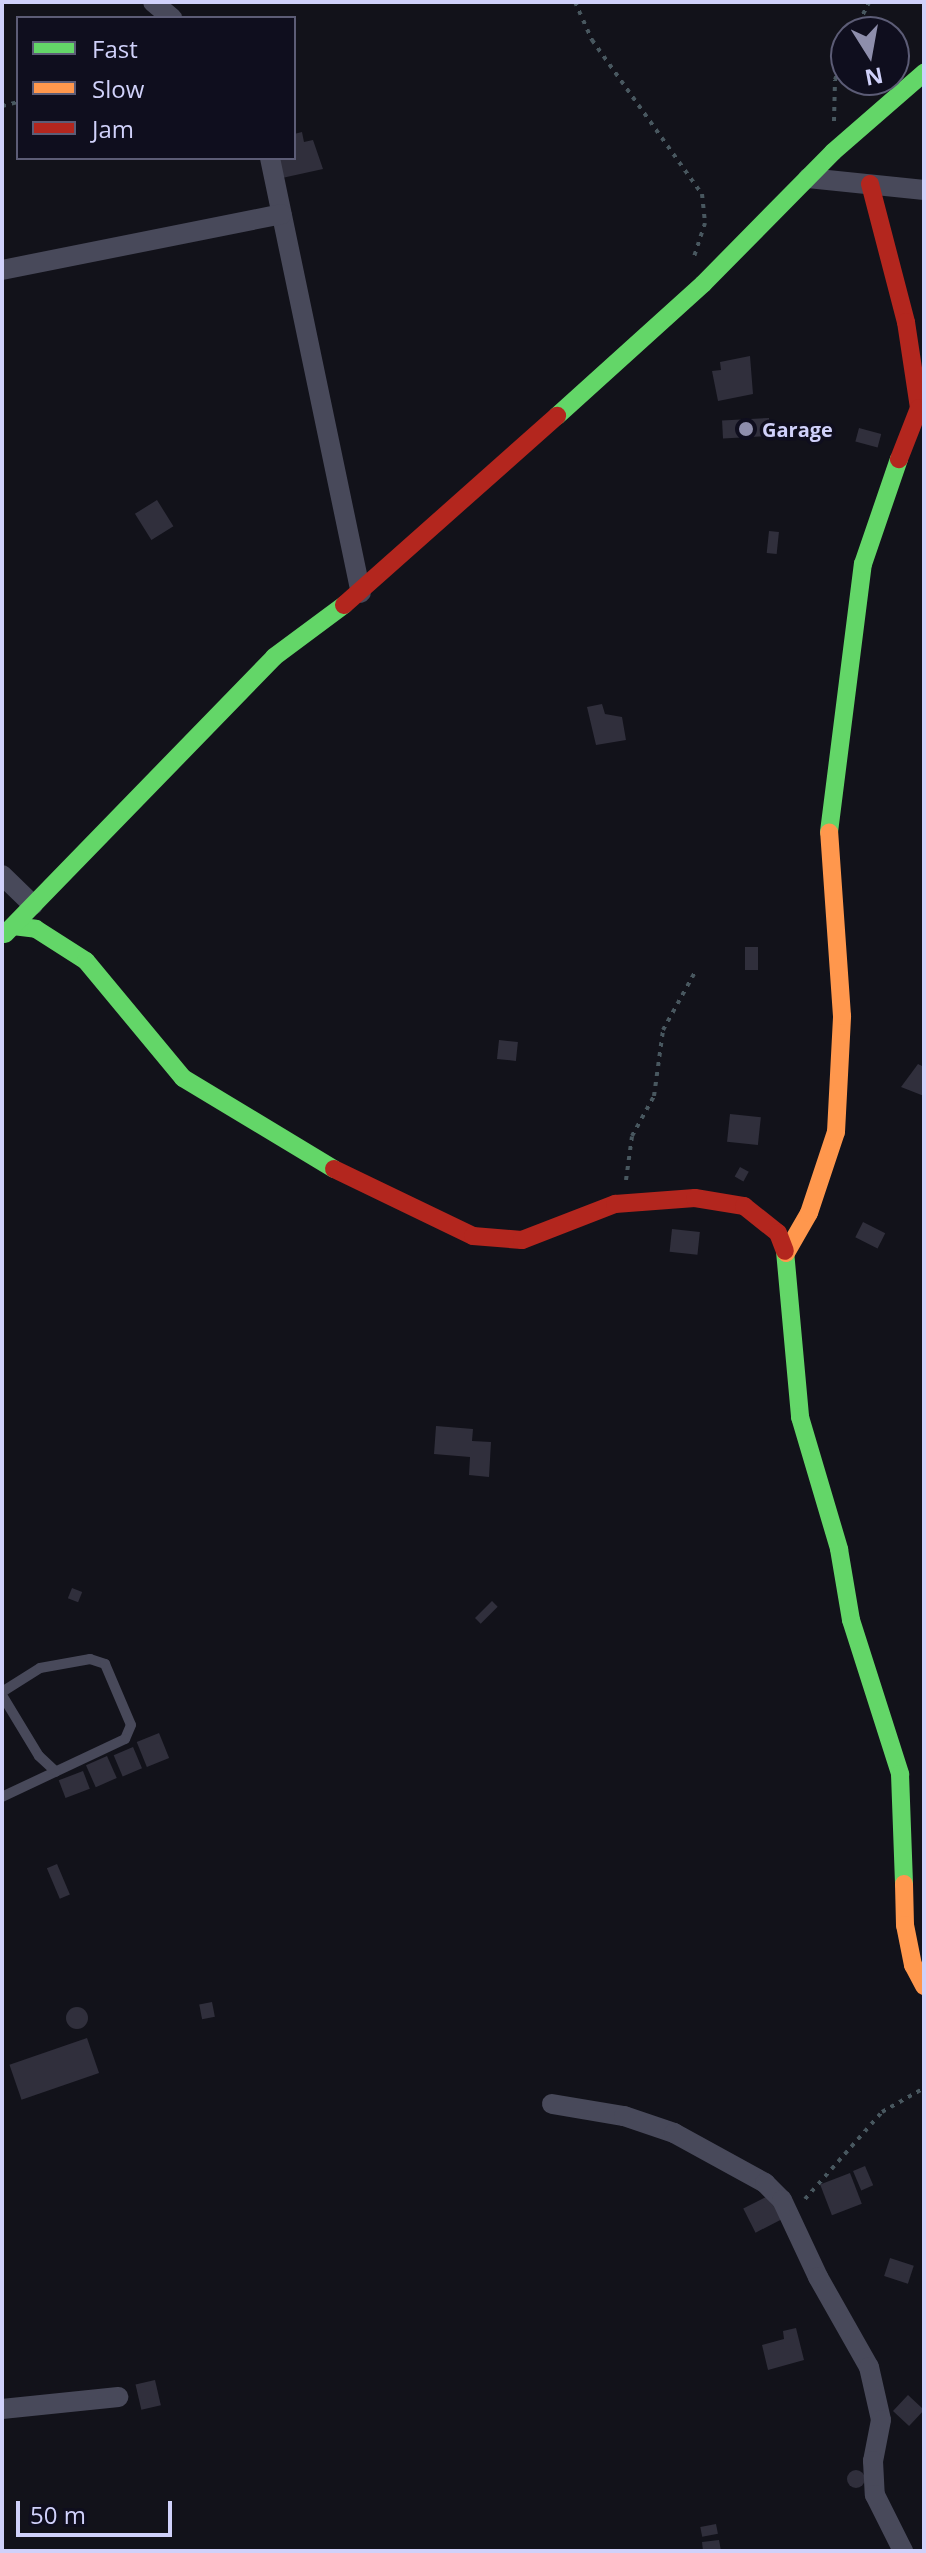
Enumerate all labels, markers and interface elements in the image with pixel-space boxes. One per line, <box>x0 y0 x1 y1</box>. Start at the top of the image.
legend <box>16 16 296 160</box>
north arrow <box>830 16 910 96</box>
text: Fast <box>92 32 138 65</box>
text: N <box>863 61 886 94</box>
text: Slow <box>92 72 144 105</box>
text: Jam <box>92 112 134 145</box>
place label: Garage <box>762 417 833 441</box>
marker: Garage <box>737 420 755 438</box>
scale bar <box>20 2485 176 2535</box>
text: 50 m <box>30 2498 86 2531</box>

